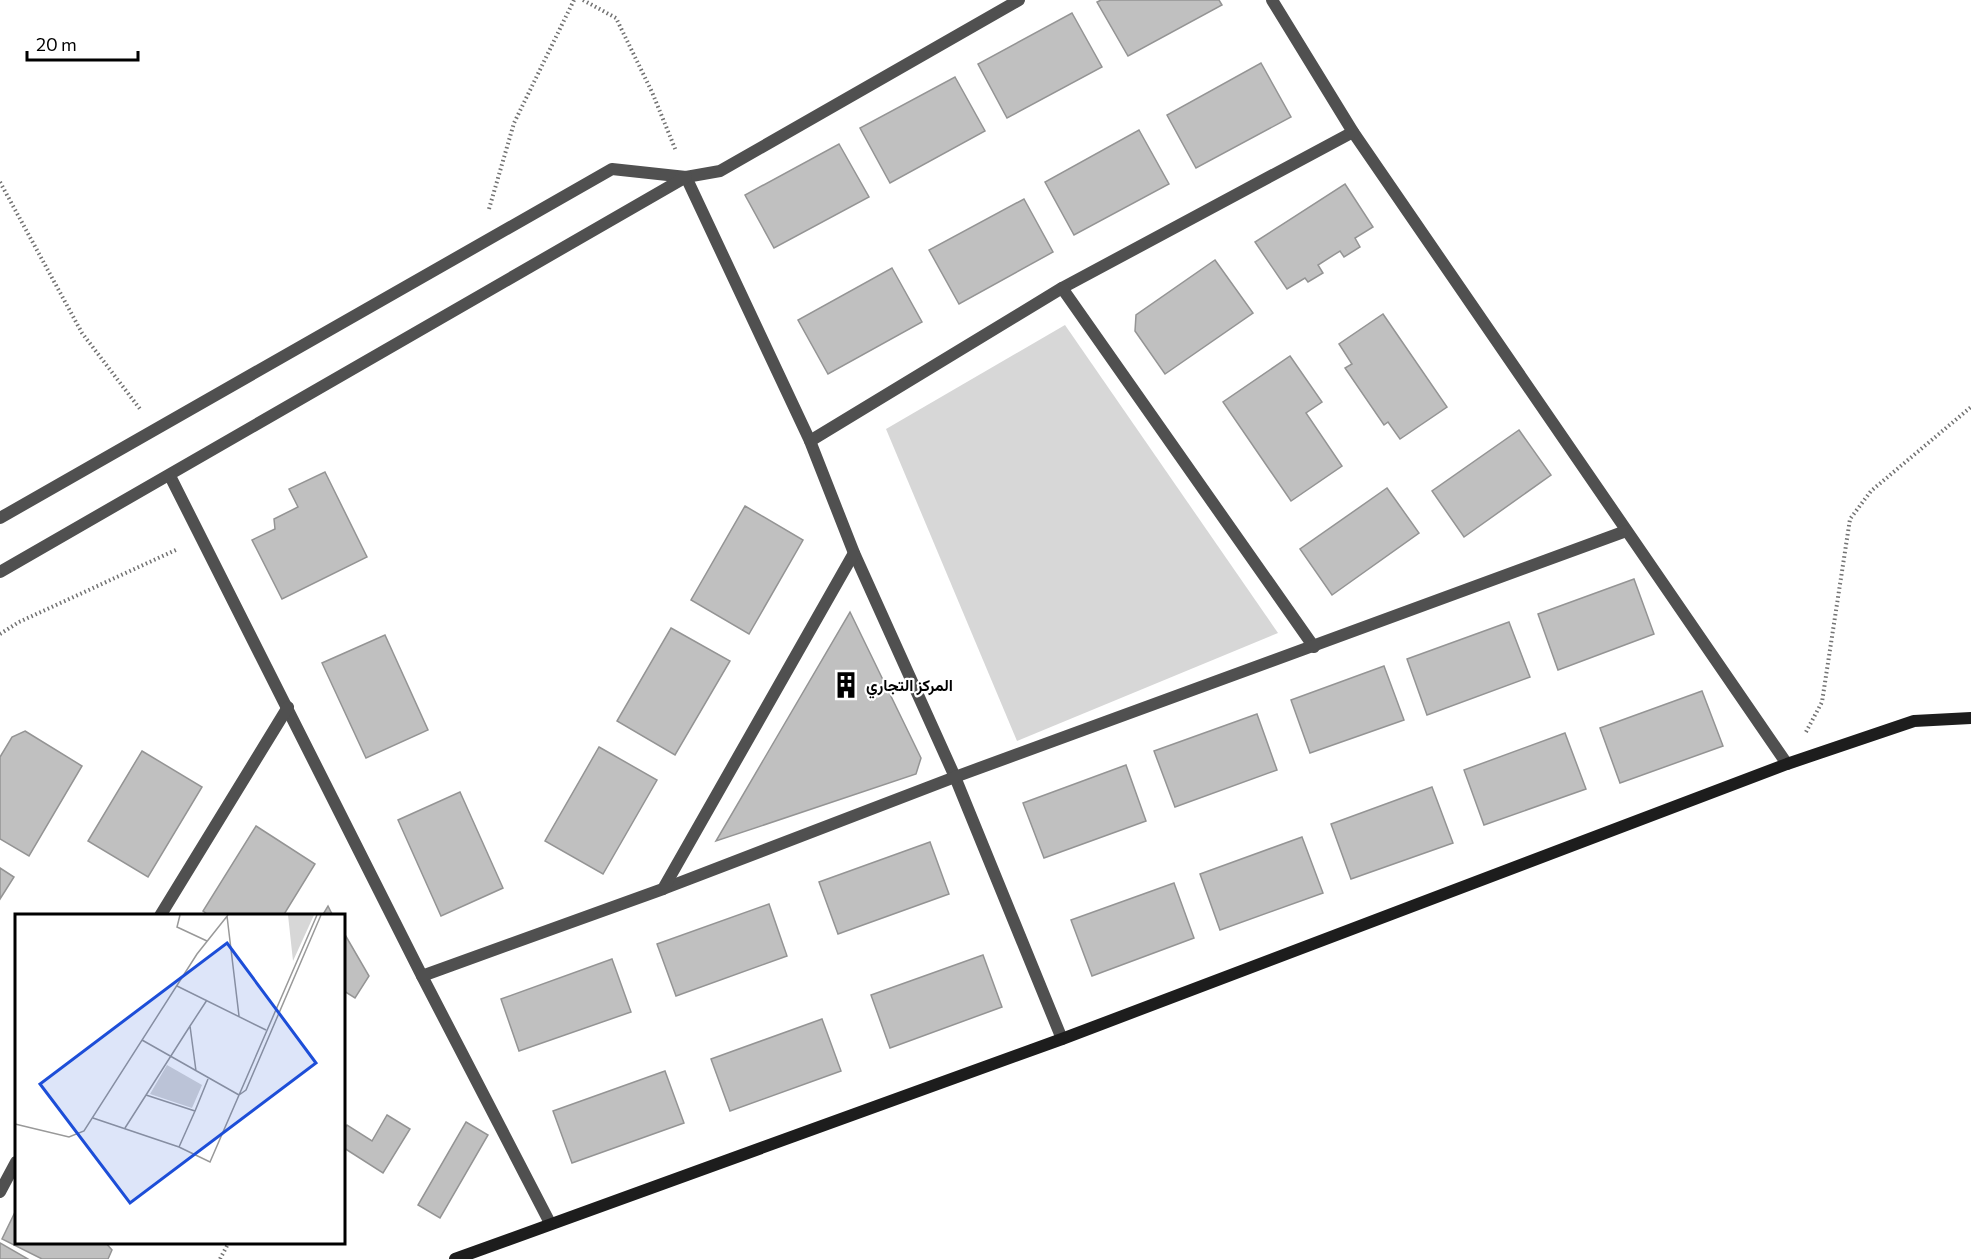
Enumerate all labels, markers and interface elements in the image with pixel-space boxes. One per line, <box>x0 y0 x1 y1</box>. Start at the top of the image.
scale bar <box>27 24 138 62</box>
text: 20 m <box>36 33 77 55</box>
building icon: المركز التجاري <box>831 670 861 700</box>
place label: المركز التجاري <box>866 675 953 699</box>
inset map <box>15 914 345 1244</box>

